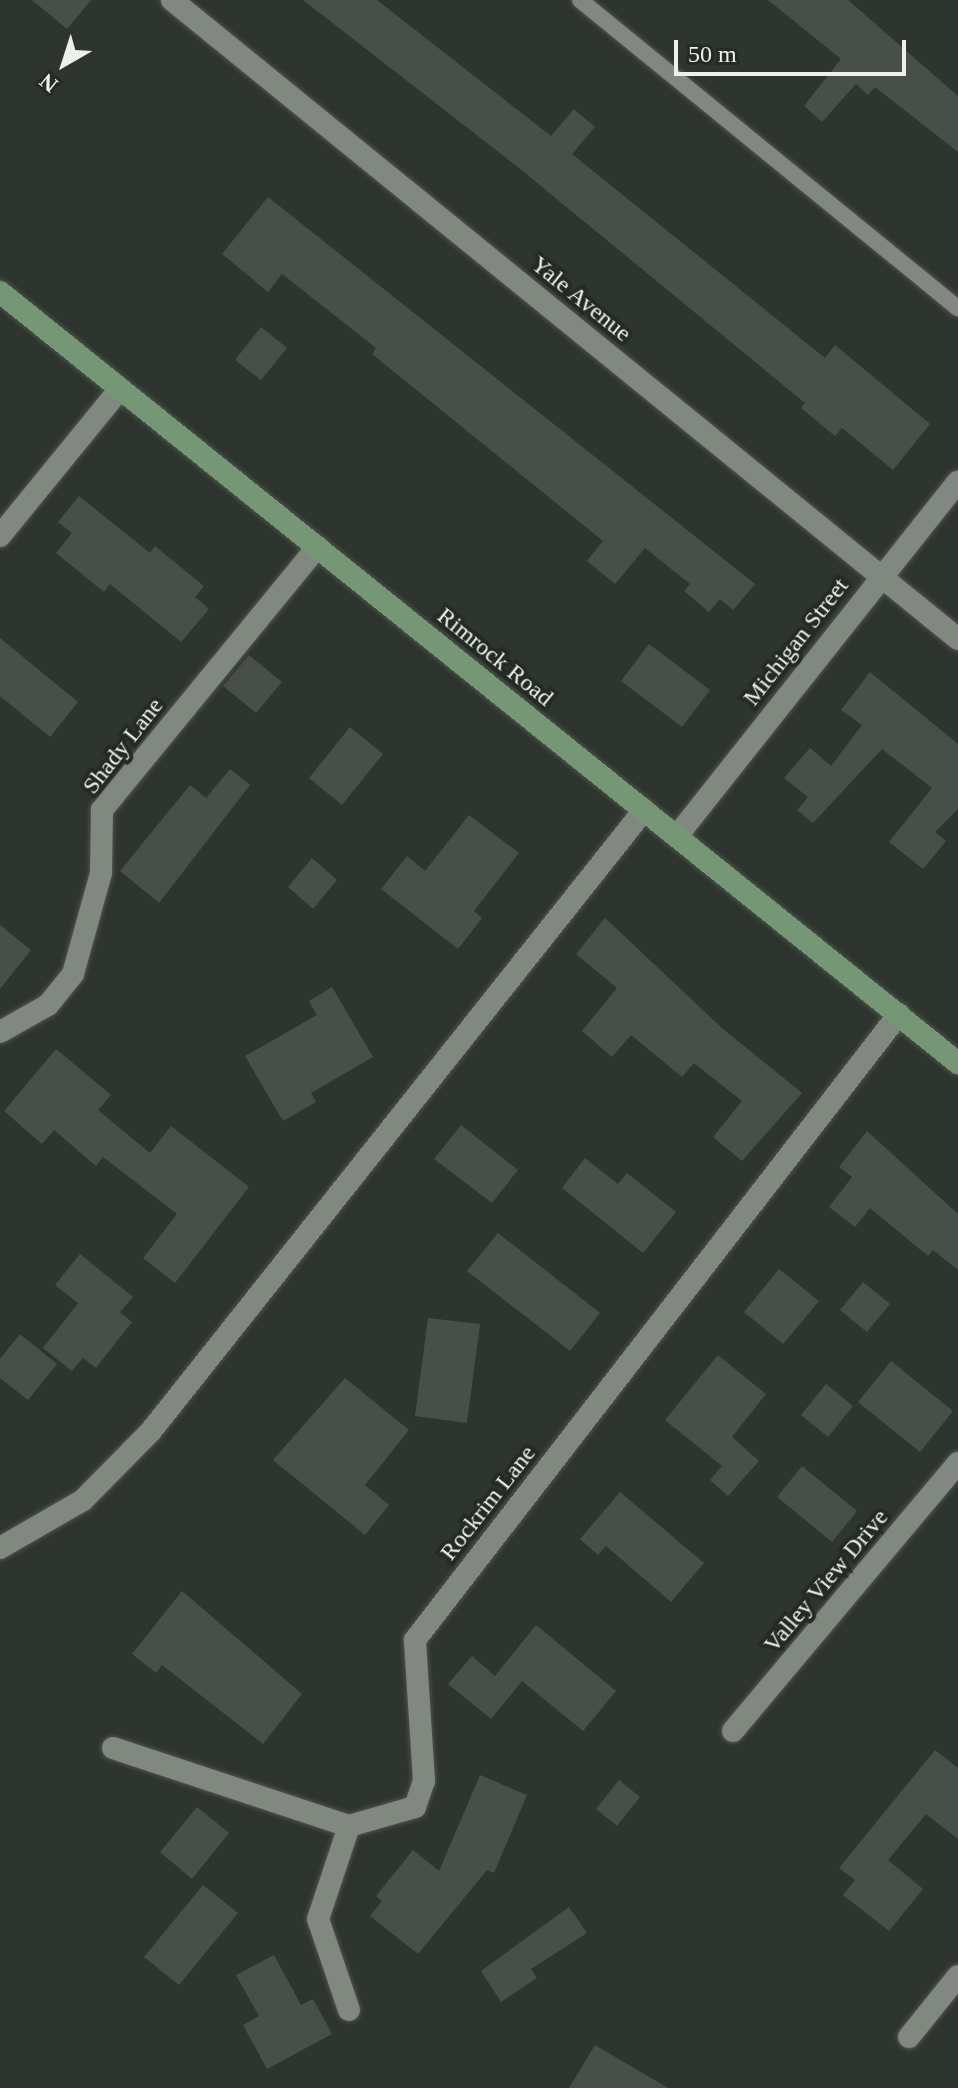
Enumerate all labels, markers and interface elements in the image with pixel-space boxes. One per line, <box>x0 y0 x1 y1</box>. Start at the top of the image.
north arrow <box>24 24 104 104</box>
scale bar <box>678 24 910 74</box>
text: 50 m <box>688 41 737 67</box>
text: N <box>35 68 63 98</box>
street label: Yale Avenue <box>525 249 637 349</box>
street label: Michigan Street <box>737 572 855 712</box>
street label: Rimrock Road <box>431 602 559 712</box>
street label: Shady Lane <box>77 692 169 800</box>
street label: Rockrim Lane <box>434 1440 542 1566</box>
street label: Valley View Drive <box>758 1503 894 1659</box>

